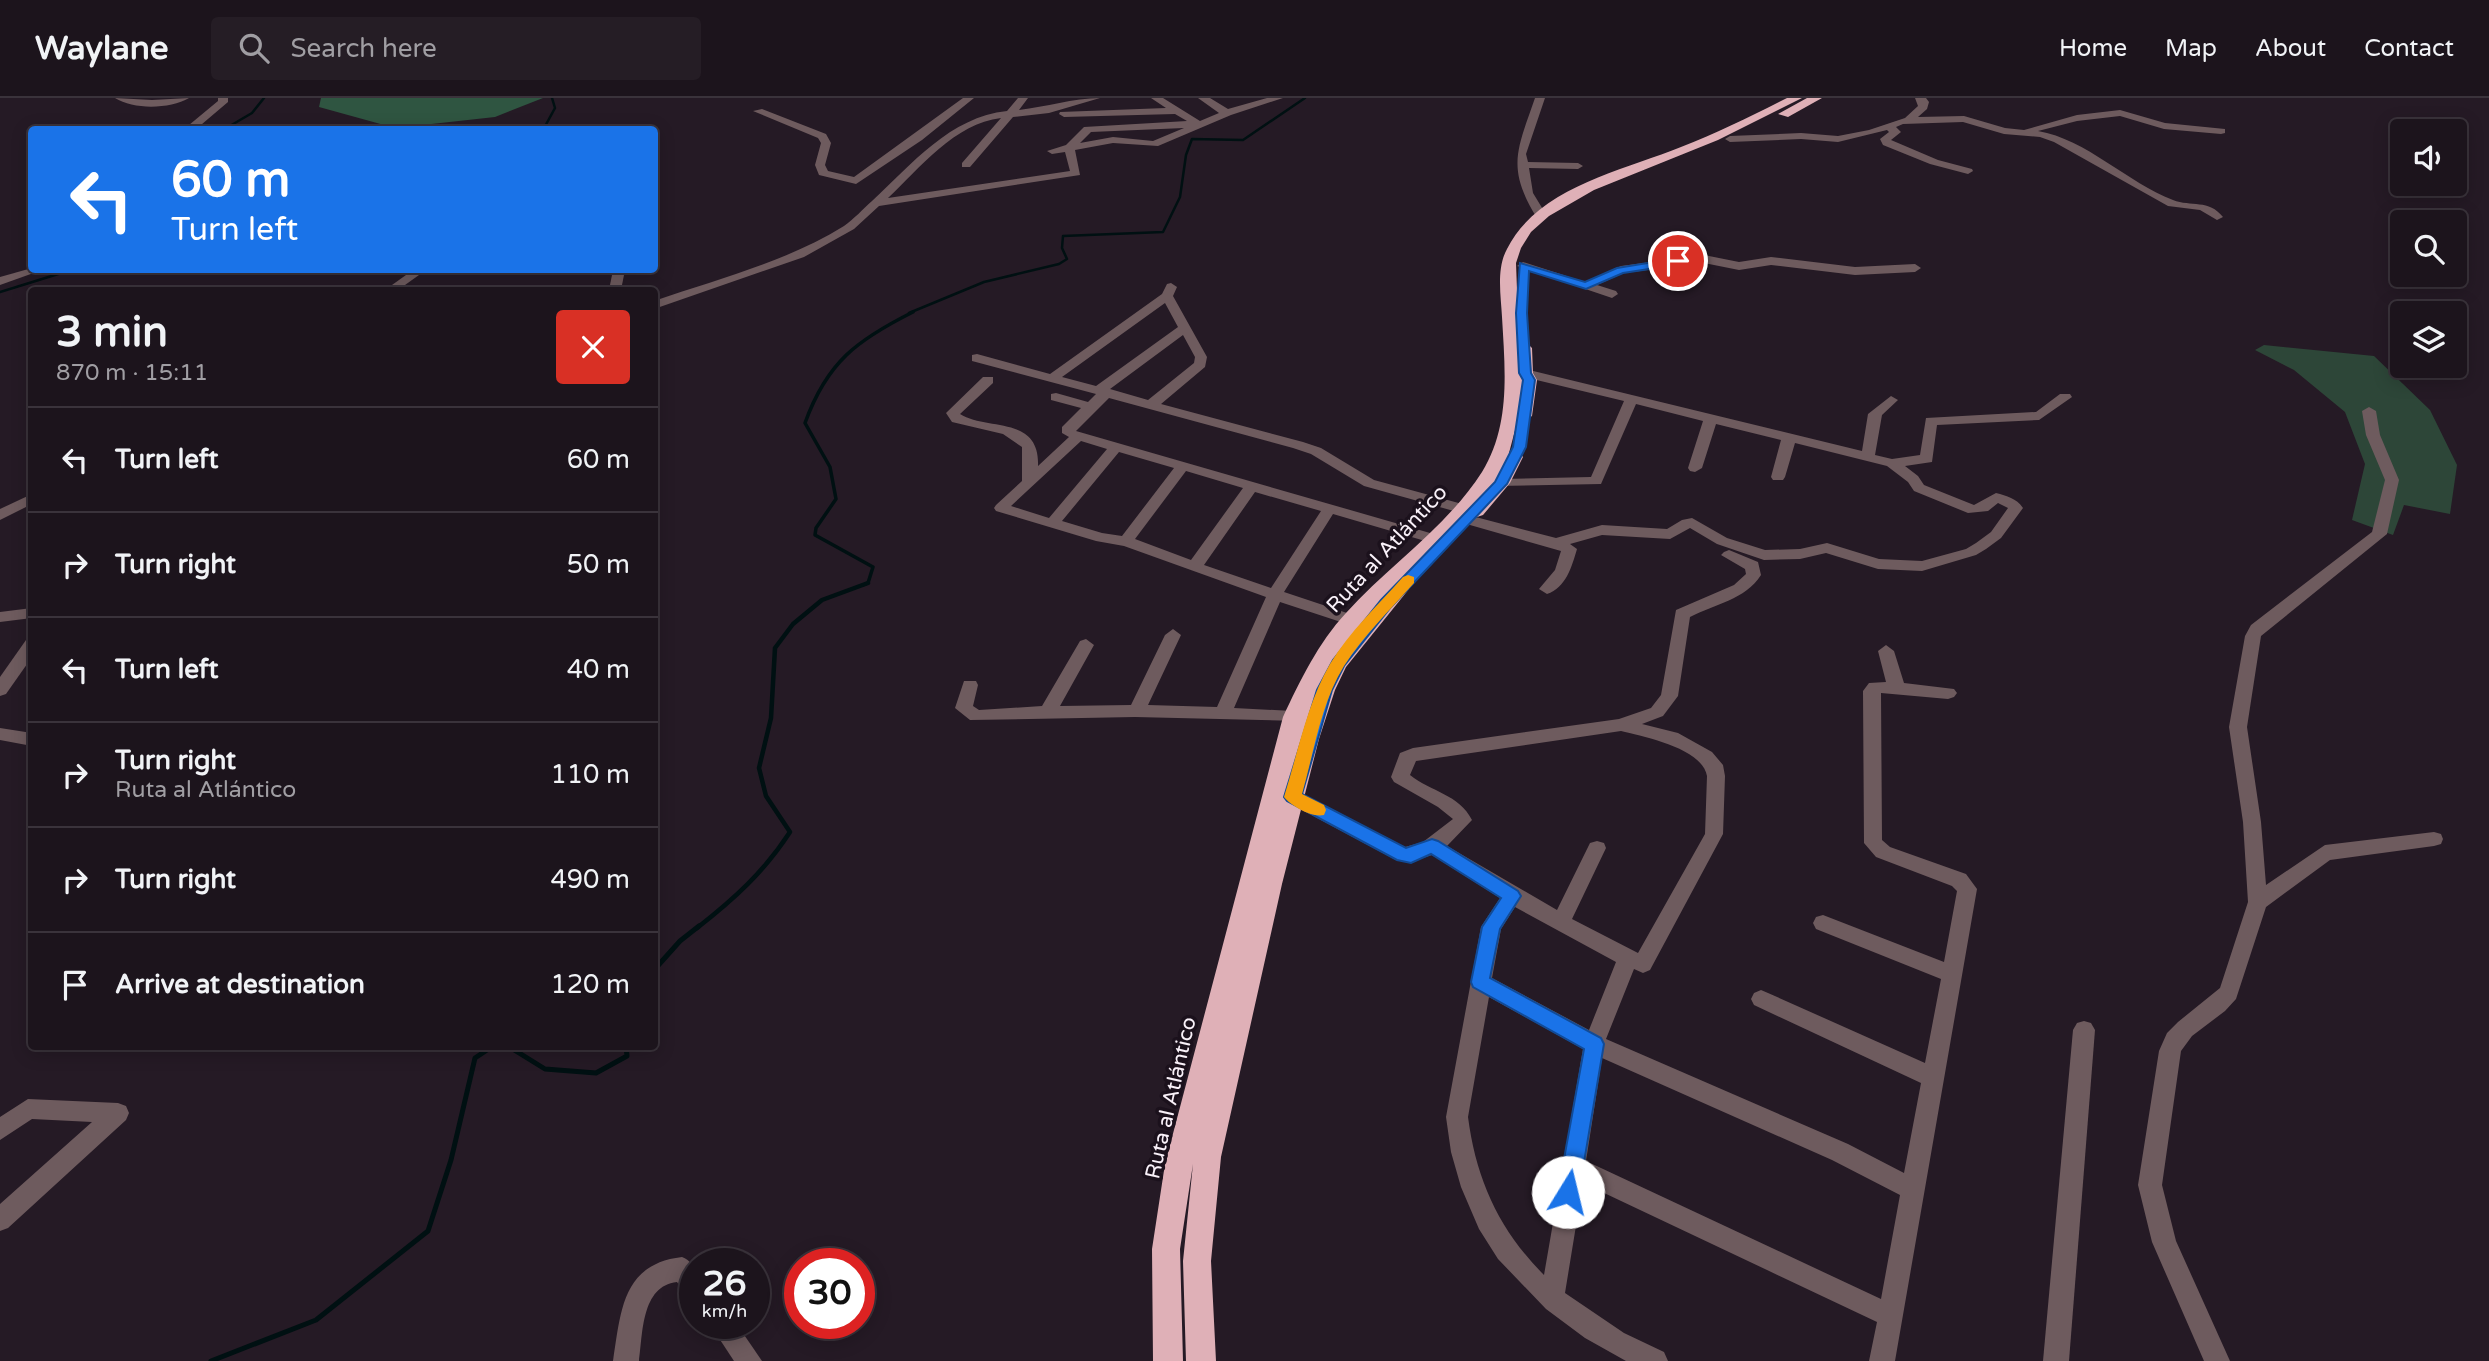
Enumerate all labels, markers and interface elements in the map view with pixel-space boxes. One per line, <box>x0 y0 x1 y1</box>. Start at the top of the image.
search box <box>211 17 701 80</box>
text: Waylane <box>35 29 169 68</box>
icon: search <box>235 29 273 67</box>
text: Search here <box>291 33 437 64</box>
text: Home <box>2059 34 2127 63</box>
text: Map <box>2165 34 2217 63</box>
text: About <box>2255 34 2326 63</box>
text: Contact <box>2364 34 2454 63</box>
map controls <box>2390 119 2467 378</box>
button: sound <box>2390 119 2467 196</box>
text: 60 m <box>171 151 290 210</box>
icon: left <box>56 154 147 245</box>
button: search <box>2390 210 2467 287</box>
text: Turn left <box>171 211 298 249</box>
pin <box>1648 231 1708 291</box>
icon: arrive <box>1659 242 1697 280</box>
button: layers <box>2390 301 2467 378</box>
text: 3 min <box>56 307 168 358</box>
button: close <box>556 310 630 384</box>
text: 870 m · 15:11 <box>56 359 208 387</box>
icon: left <box>56 441 94 479</box>
text: Turn left <box>115 444 218 475</box>
text: 60 m <box>567 444 630 475</box>
street label: Ruta al Atlántico <box>1321 480 1453 618</box>
icon: right <box>56 546 94 584</box>
text: Turn right <box>115 549 236 580</box>
text: 50 m <box>567 549 630 580</box>
icon: left <box>56 651 94 689</box>
text: Turn left <box>115 654 218 685</box>
text: 40 m <box>567 654 630 685</box>
text: Turn right <box>115 745 236 776</box>
icon: right <box>56 756 94 794</box>
text: 110 m <box>550 759 630 790</box>
text: Ruta al Atlántico <box>115 776 296 804</box>
icon: right <box>56 861 94 899</box>
text: Turn right <box>115 864 236 895</box>
text: 490 m <box>550 864 630 895</box>
icon: arrive <box>56 966 94 1004</box>
text: Arrive at destination <box>115 969 365 1000</box>
text: 120 m <box>550 969 630 1000</box>
street label: Ruta al Atlántico <box>1140 1015 1202 1181</box>
position arrow <box>1531 1155 1605 1229</box>
speed limit sign: 30 <box>784 1248 875 1339</box>
text: 26 <box>703 1263 746 1305</box>
text: km/h <box>702 1300 747 1322</box>

